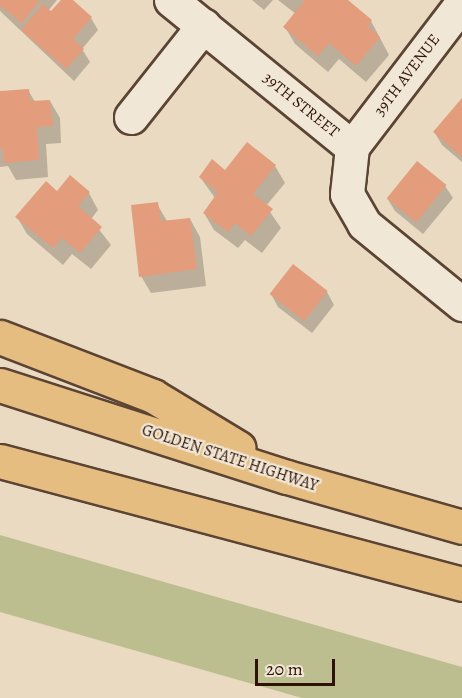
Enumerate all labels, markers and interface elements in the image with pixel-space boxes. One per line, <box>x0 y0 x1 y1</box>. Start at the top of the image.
street label: 39TH AVENUE <box>370 30 444 120</box>
street label: 39TH STREET <box>259 68 343 142</box>
street label: GOLDEN STATE HIGHWAY <box>139 420 321 496</box>
scale bar <box>258 647 338 685</box>
text: 20 m <box>266 657 303 681</box>

